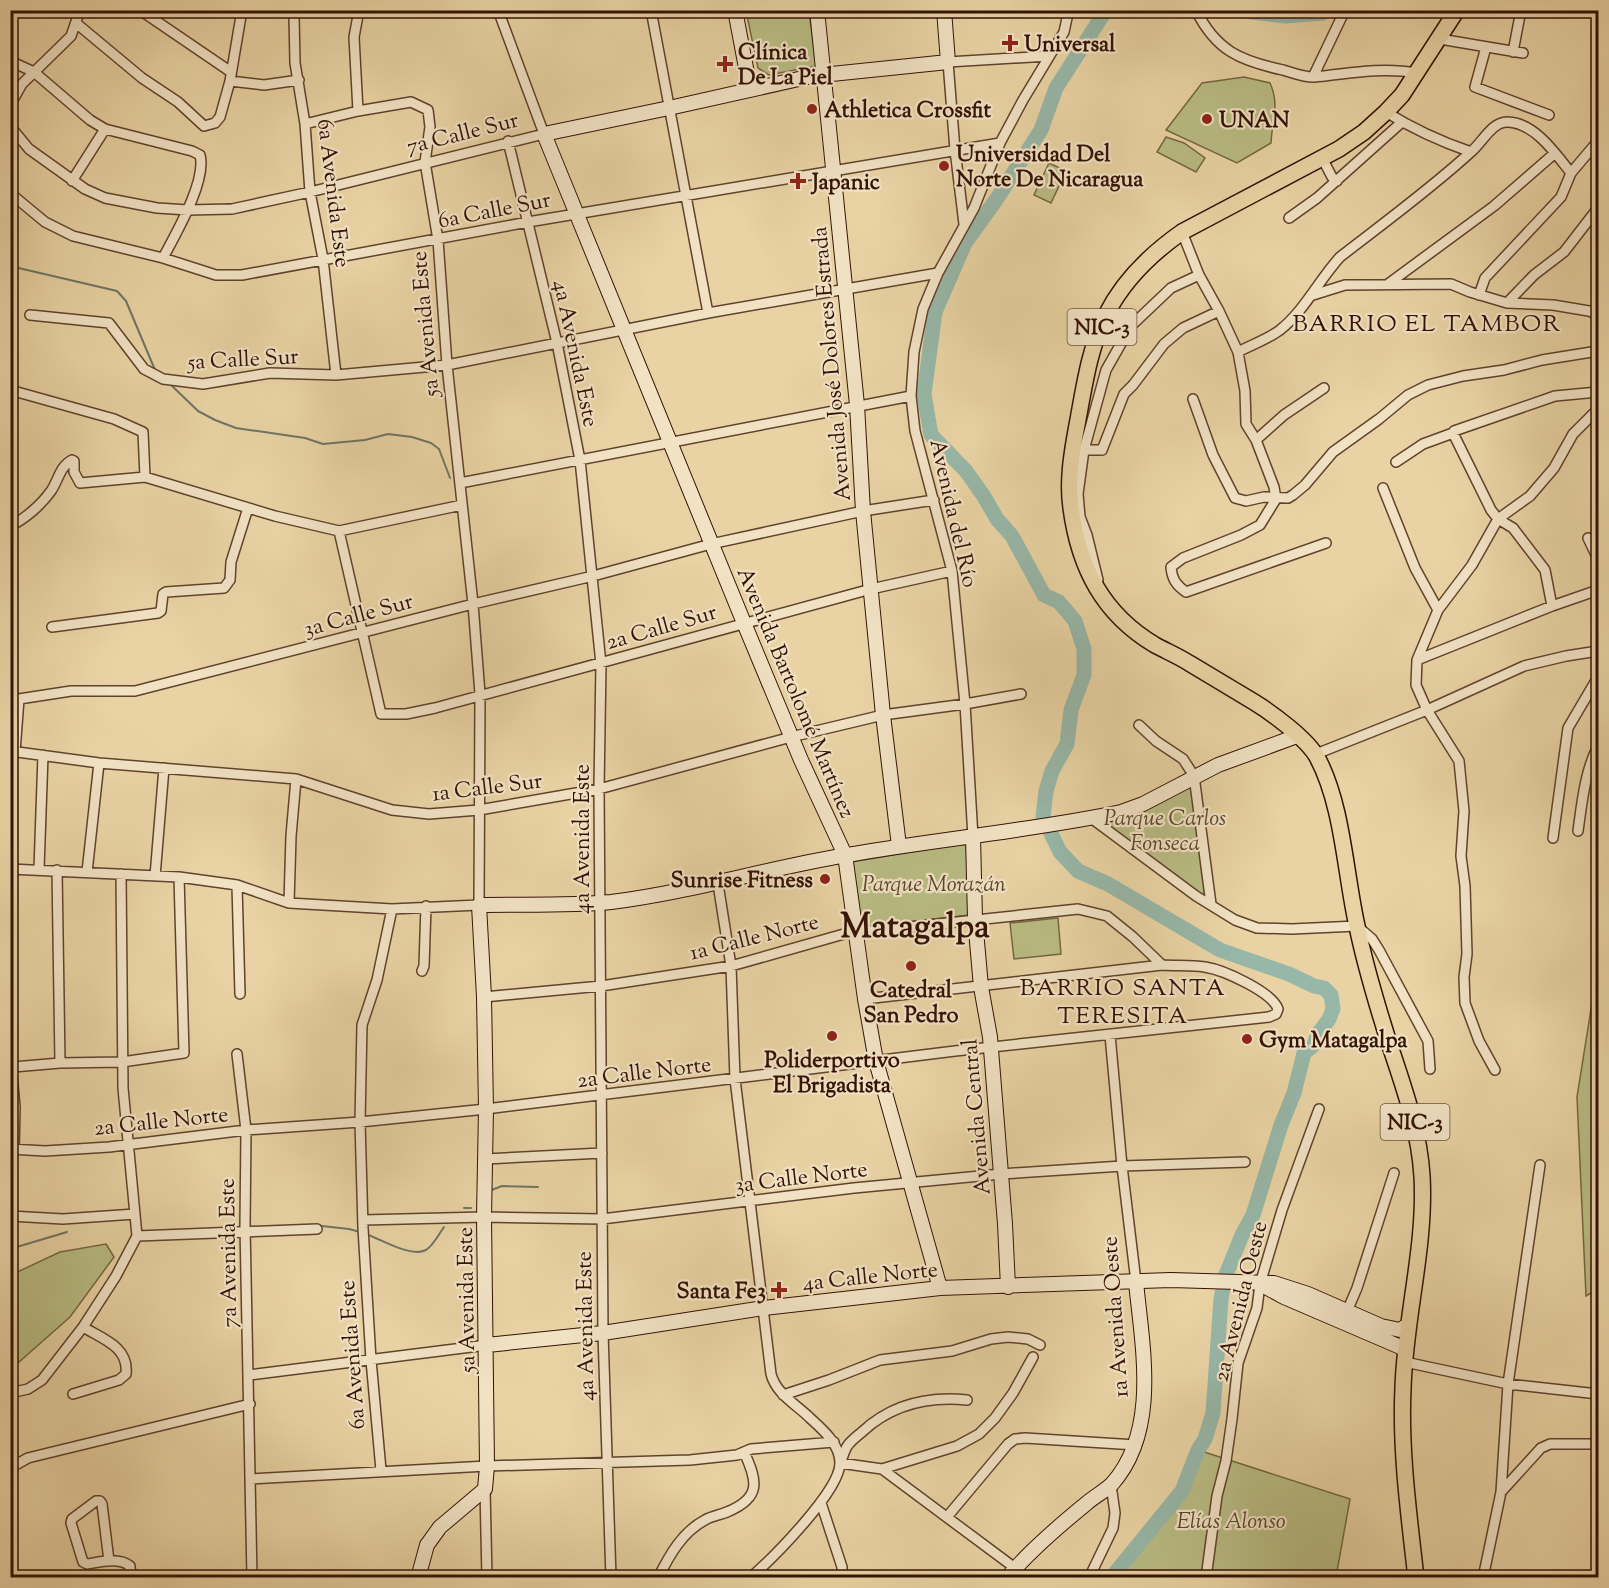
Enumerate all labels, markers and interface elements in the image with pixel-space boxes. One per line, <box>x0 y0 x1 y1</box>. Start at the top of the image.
place label: Universal <box>1024 30 1116 62</box>
marker: Universal <box>1001 34 1019 52</box>
place label: Clínica De La Piel <box>738 38 834 95</box>
marker: Clínica De La Piel <box>716 55 734 73</box>
place label: Athletica Crossfit <box>824 96 992 128</box>
marker: Athletica Crossfit <box>805 102 819 116</box>
street label: 7a Calle Sur <box>403 106 522 164</box>
place label: UNAN <box>1219 106 1290 138</box>
marker: UNAN <box>1200 112 1214 126</box>
street label: 6a Avenida Este <box>307 117 357 270</box>
place label: Universidad Del Norte De Nicaragua <box>956 140 1144 197</box>
marker: Universidad Del Norte De Nicaragua <box>937 159 951 173</box>
place label: Japanic <box>810 168 880 200</box>
marker: Japanic <box>789 172 807 190</box>
street label: 6a Calle Sur <box>435 185 554 239</box>
street label: Avenida José Dolores Estrada <box>805 225 861 502</box>
street label: 5a Avenida Este <box>405 249 449 400</box>
street label: 4a Avenida Este <box>543 277 605 430</box>
district label: BARRIO EL TAMBOR <box>1292 308 1562 342</box>
road number: NIC-3 <box>1068 309 1136 345</box>
street label: 5a Calle Sur <box>185 342 299 380</box>
street label: Avenida del Río <box>919 436 985 591</box>
street label: Avenida Bartolomé Martínez <box>727 563 862 824</box>
street label: 3a Calle Sur <box>300 587 417 647</box>
street label: 2a Calle Sur <box>603 598 721 660</box>
street label: 4a Avenida Este <box>568 764 600 914</box>
street label: 1a Calle Sur <box>430 766 544 812</box>
park label: Parque Carlos Fonseca <box>1104 804 1226 861</box>
place label: Sunrise Fitness <box>671 866 813 898</box>
park label: Parque Morazán <box>862 870 1006 902</box>
marker: Sunrise Fitness <box>818 872 832 886</box>
district label: Matagalpa <box>840 904 990 953</box>
street label: 1a Calle Norte <box>687 907 823 970</box>
marker: Catedral San Pedro <box>904 959 918 973</box>
district label: BARRIO SANTA TERESITA <box>1020 972 1226 1034</box>
place label: Catedral San Pedro <box>863 976 959 1033</box>
place label: Gym Matagalpa <box>1259 1026 1408 1058</box>
marker: Poliderportivo El Brigadista <box>825 1029 839 1043</box>
marker: Gym Matagalpa <box>1240 1032 1254 1046</box>
street label: Avenida Central <box>955 1037 1001 1196</box>
place label: Poliderportivo El Brigadista <box>764 1046 900 1103</box>
street label: 2a Calle Norte <box>575 1050 713 1098</box>
street label: 2a Calle Norte <box>93 1100 230 1146</box>
road number: NIC-3 <box>1380 1104 1450 1140</box>
street label: 3a Calle Norte <box>733 1155 870 1203</box>
street label: 7a Avenida Este <box>213 1178 247 1328</box>
street label: 2a Avenida Oeste <box>1206 1218 1277 1386</box>
street label: 5a Avenida Este <box>451 1227 485 1375</box>
street label: 1a Avenida Oeste <box>1095 1235 1139 1399</box>
street label: 4a Avenida Este <box>570 1251 604 1401</box>
street label: 4a Calle Norte <box>801 1255 940 1301</box>
place label: Santa Fe3 <box>677 1277 766 1309</box>
street label: 6a Avenida Este <box>333 1279 375 1431</box>
marker: Santa Fe3 <box>770 1281 788 1299</box>
park label: Elías Alonso <box>1176 1507 1286 1539</box>

